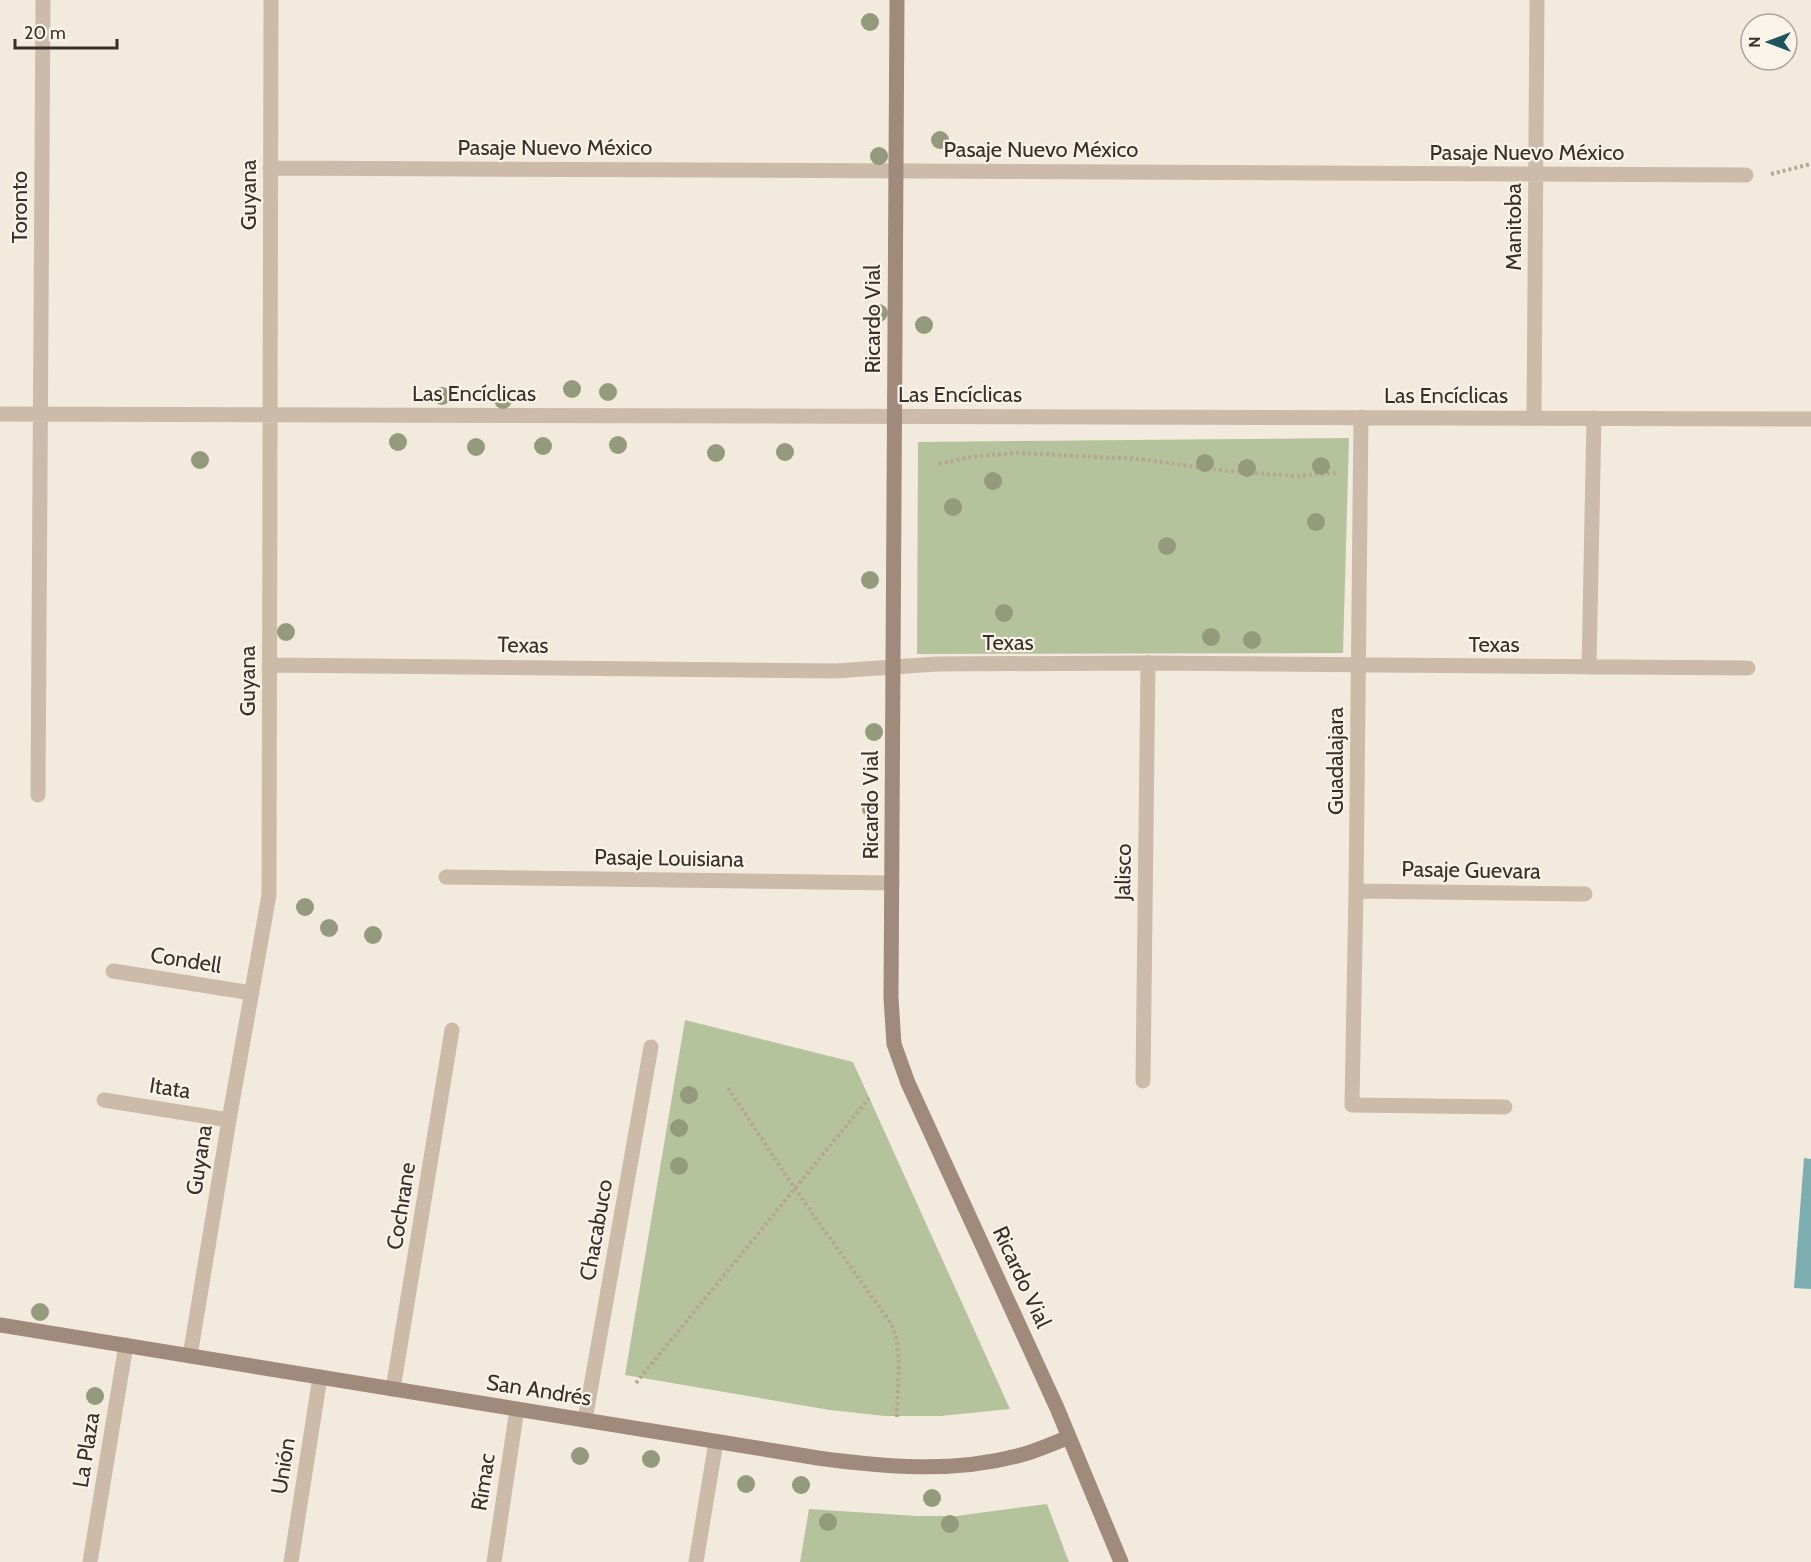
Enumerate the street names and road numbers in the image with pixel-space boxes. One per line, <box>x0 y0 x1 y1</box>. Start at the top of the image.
street label: Pasaje Nuevo México <box>458 134 652 161</box>
street label: Pasaje Nuevo México <box>944 136 1138 163</box>
street label: Pasaje Nuevo México <box>1430 139 1624 166</box>
street label: Guyana <box>235 159 262 230</box>
street label: Toronto <box>6 171 33 243</box>
street label: Manitoba <box>1500 183 1527 271</box>
street label: Ricardo Vial <box>859 264 886 374</box>
street label: Las Encíclicas <box>412 380 536 407</box>
street label: Las Encíclicas <box>898 381 1022 408</box>
street label: Las Encíclicas <box>1384 382 1508 409</box>
street label: Texas <box>982 629 1034 656</box>
street label: Texas <box>497 631 549 659</box>
street label: Texas <box>1468 631 1520 658</box>
street label: Guyana <box>234 645 261 716</box>
street label: Guadalajara <box>1322 707 1349 815</box>
street label: Ricardo Vial <box>857 750 884 860</box>
street label: Pasaje Louisiana <box>594 843 744 873</box>
street label: Jalisco <box>1109 843 1137 902</box>
street label: Pasaje Guevara <box>1401 855 1541 885</box>
street label: Condell <box>149 941 224 979</box>
street label: Itata <box>148 1071 193 1105</box>
street label: Guyana <box>180 1123 218 1197</box>
street label: Cochrane <box>381 1160 421 1252</box>
street label: Chacabuco <box>574 1177 618 1283</box>
street label: Ricardo Vial <box>987 1222 1058 1333</box>
street label: San Andrés <box>485 1368 593 1412</box>
street label: La Plaza <box>67 1410 105 1489</box>
street label: Unión <box>265 1436 301 1496</box>
street label: Rímac <box>465 1451 501 1513</box>

